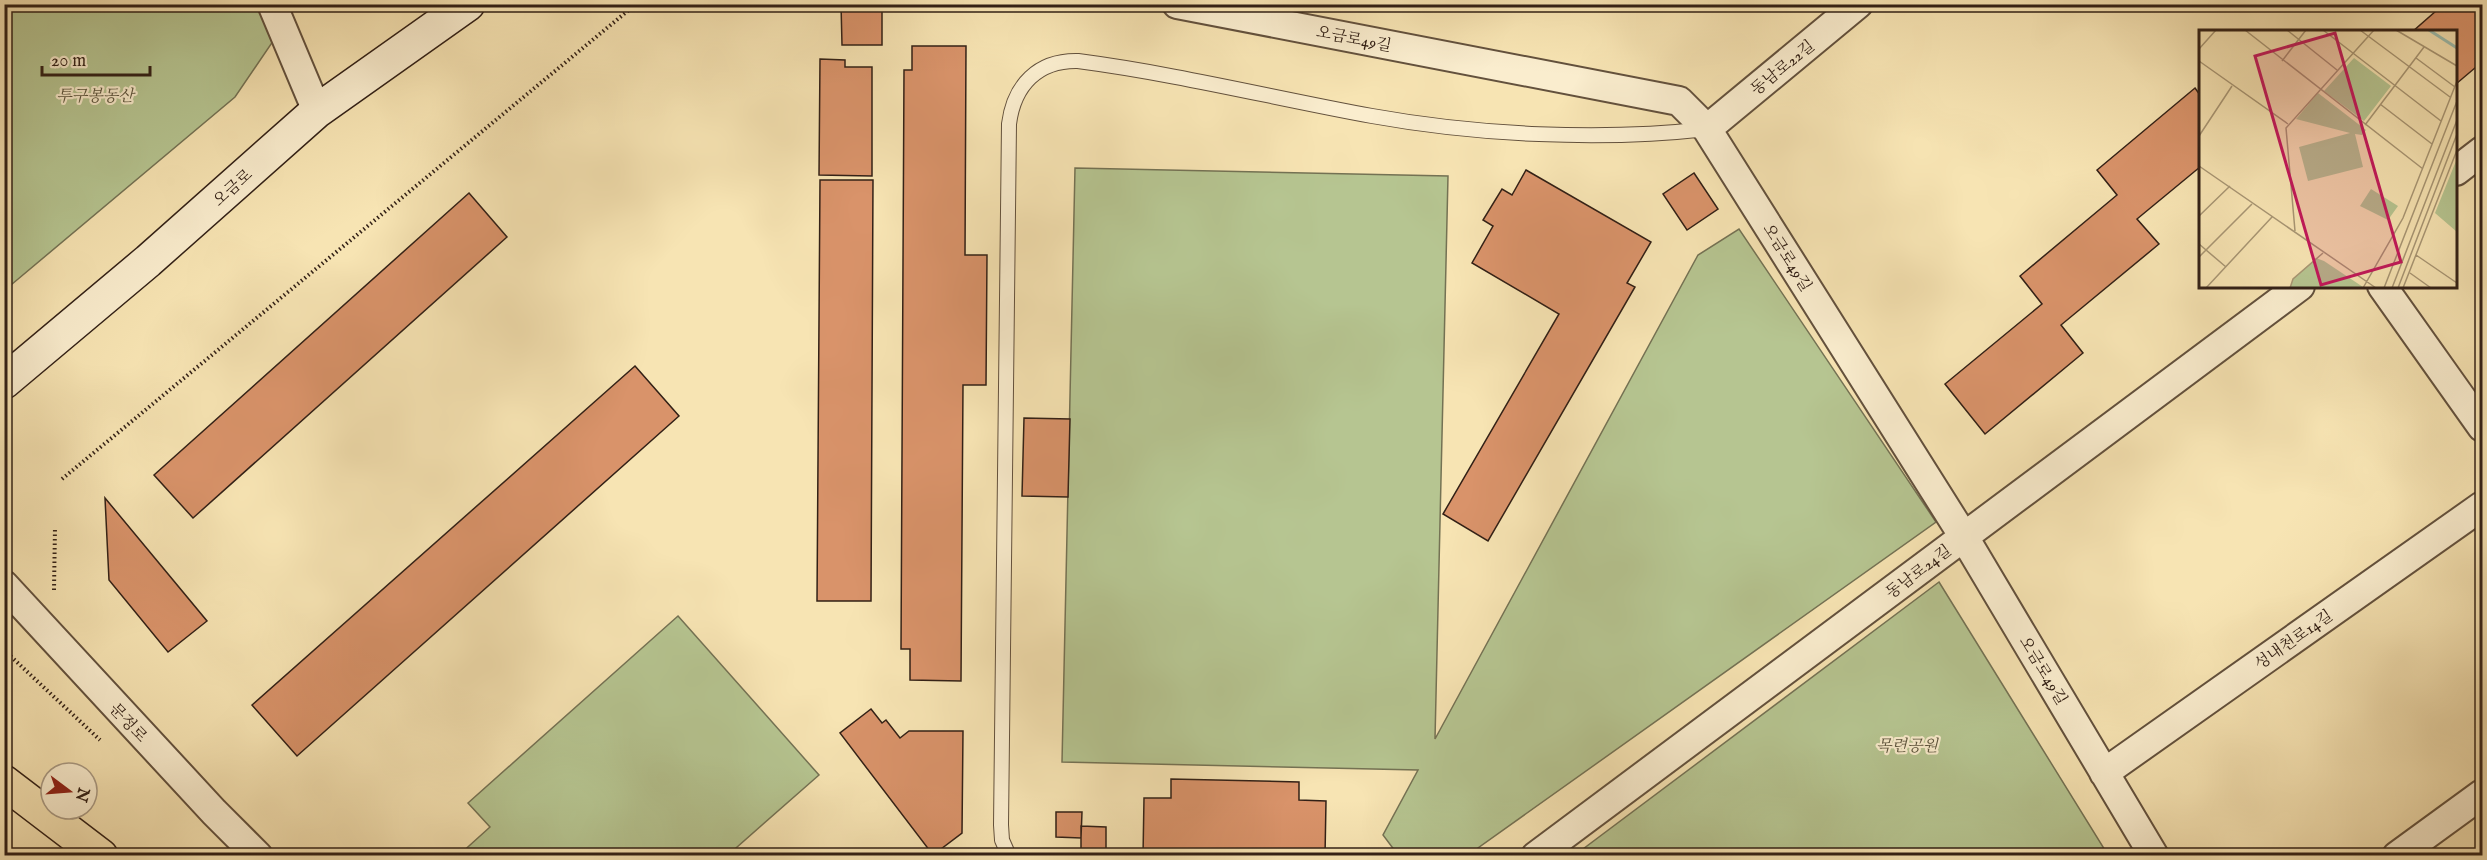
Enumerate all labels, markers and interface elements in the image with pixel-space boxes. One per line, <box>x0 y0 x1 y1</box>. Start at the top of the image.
street label: 오금로49길 <box>1314 23 1393 57</box>
inset map <box>2199 30 2457 288</box>
street label: 동남로22길 <box>1747 37 1819 101</box>
scale bar <box>42 39 150 77</box>
text: 20 m <box>51 50 86 73</box>
park label: 투구봉동산 <box>56 87 136 107</box>
street label: 오금로 <box>209 165 258 211</box>
street label: 오금로49길 <box>1758 220 1815 296</box>
street label: 동남로24길 <box>1882 541 1956 604</box>
street label: 성내천로14길 <box>2251 606 2337 675</box>
street label: 오금로49길 <box>2014 633 2071 709</box>
street label: 문정로 <box>104 700 151 748</box>
park label: 목련공원 <box>1876 737 1939 757</box>
north arrow <box>39 761 99 821</box>
text: N <box>70 784 93 804</box>

